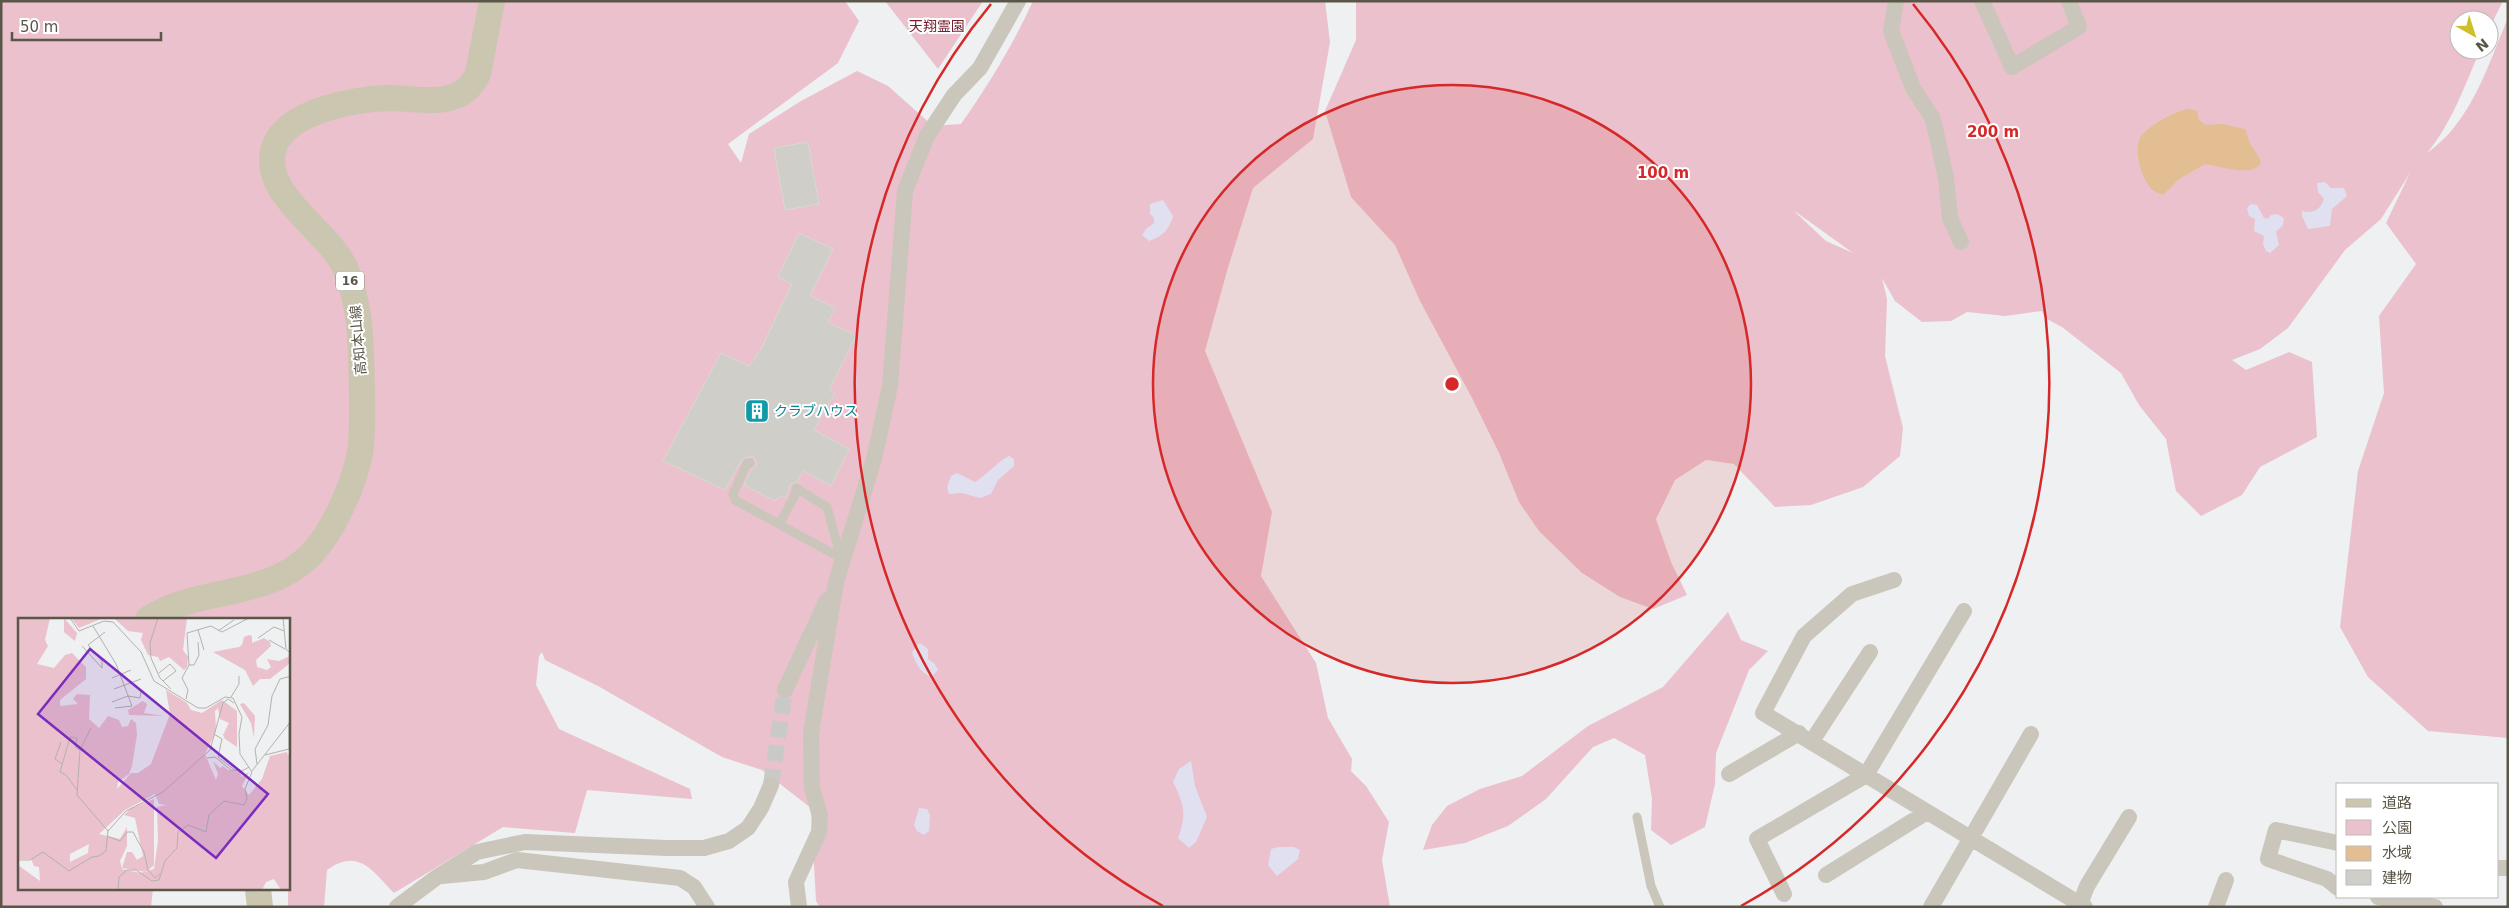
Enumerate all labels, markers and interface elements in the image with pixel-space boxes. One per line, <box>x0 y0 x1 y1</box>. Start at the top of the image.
scale bar <box>12 10 161 42</box>
north arrow <box>2449 10 2499 60</box>
text: 50 m <box>20 18 58 36</box>
park label: 天翔霊園 <box>909 18 965 34</box>
text: N <box>2473 35 2492 55</box>
text: 200 m <box>1967 123 2019 141</box>
text: 100 m <box>1637 164 1689 182</box>
road number: 16 <box>336 272 364 290</box>
street label: 高知本山線 <box>347 304 369 376</box>
centre of rings <box>1443 375 1461 393</box>
building icon: クラブハウス <box>744 398 770 424</box>
place label: クラブハウス <box>774 403 858 419</box>
inset map <box>18 618 290 890</box>
legend <box>2336 783 2499 898</box>
text: 道路 <box>2382 794 2412 812</box>
text: 公園 <box>2382 819 2412 837</box>
text: 水域 <box>2382 844 2412 862</box>
text: 建物 <box>2382 869 2412 887</box>

